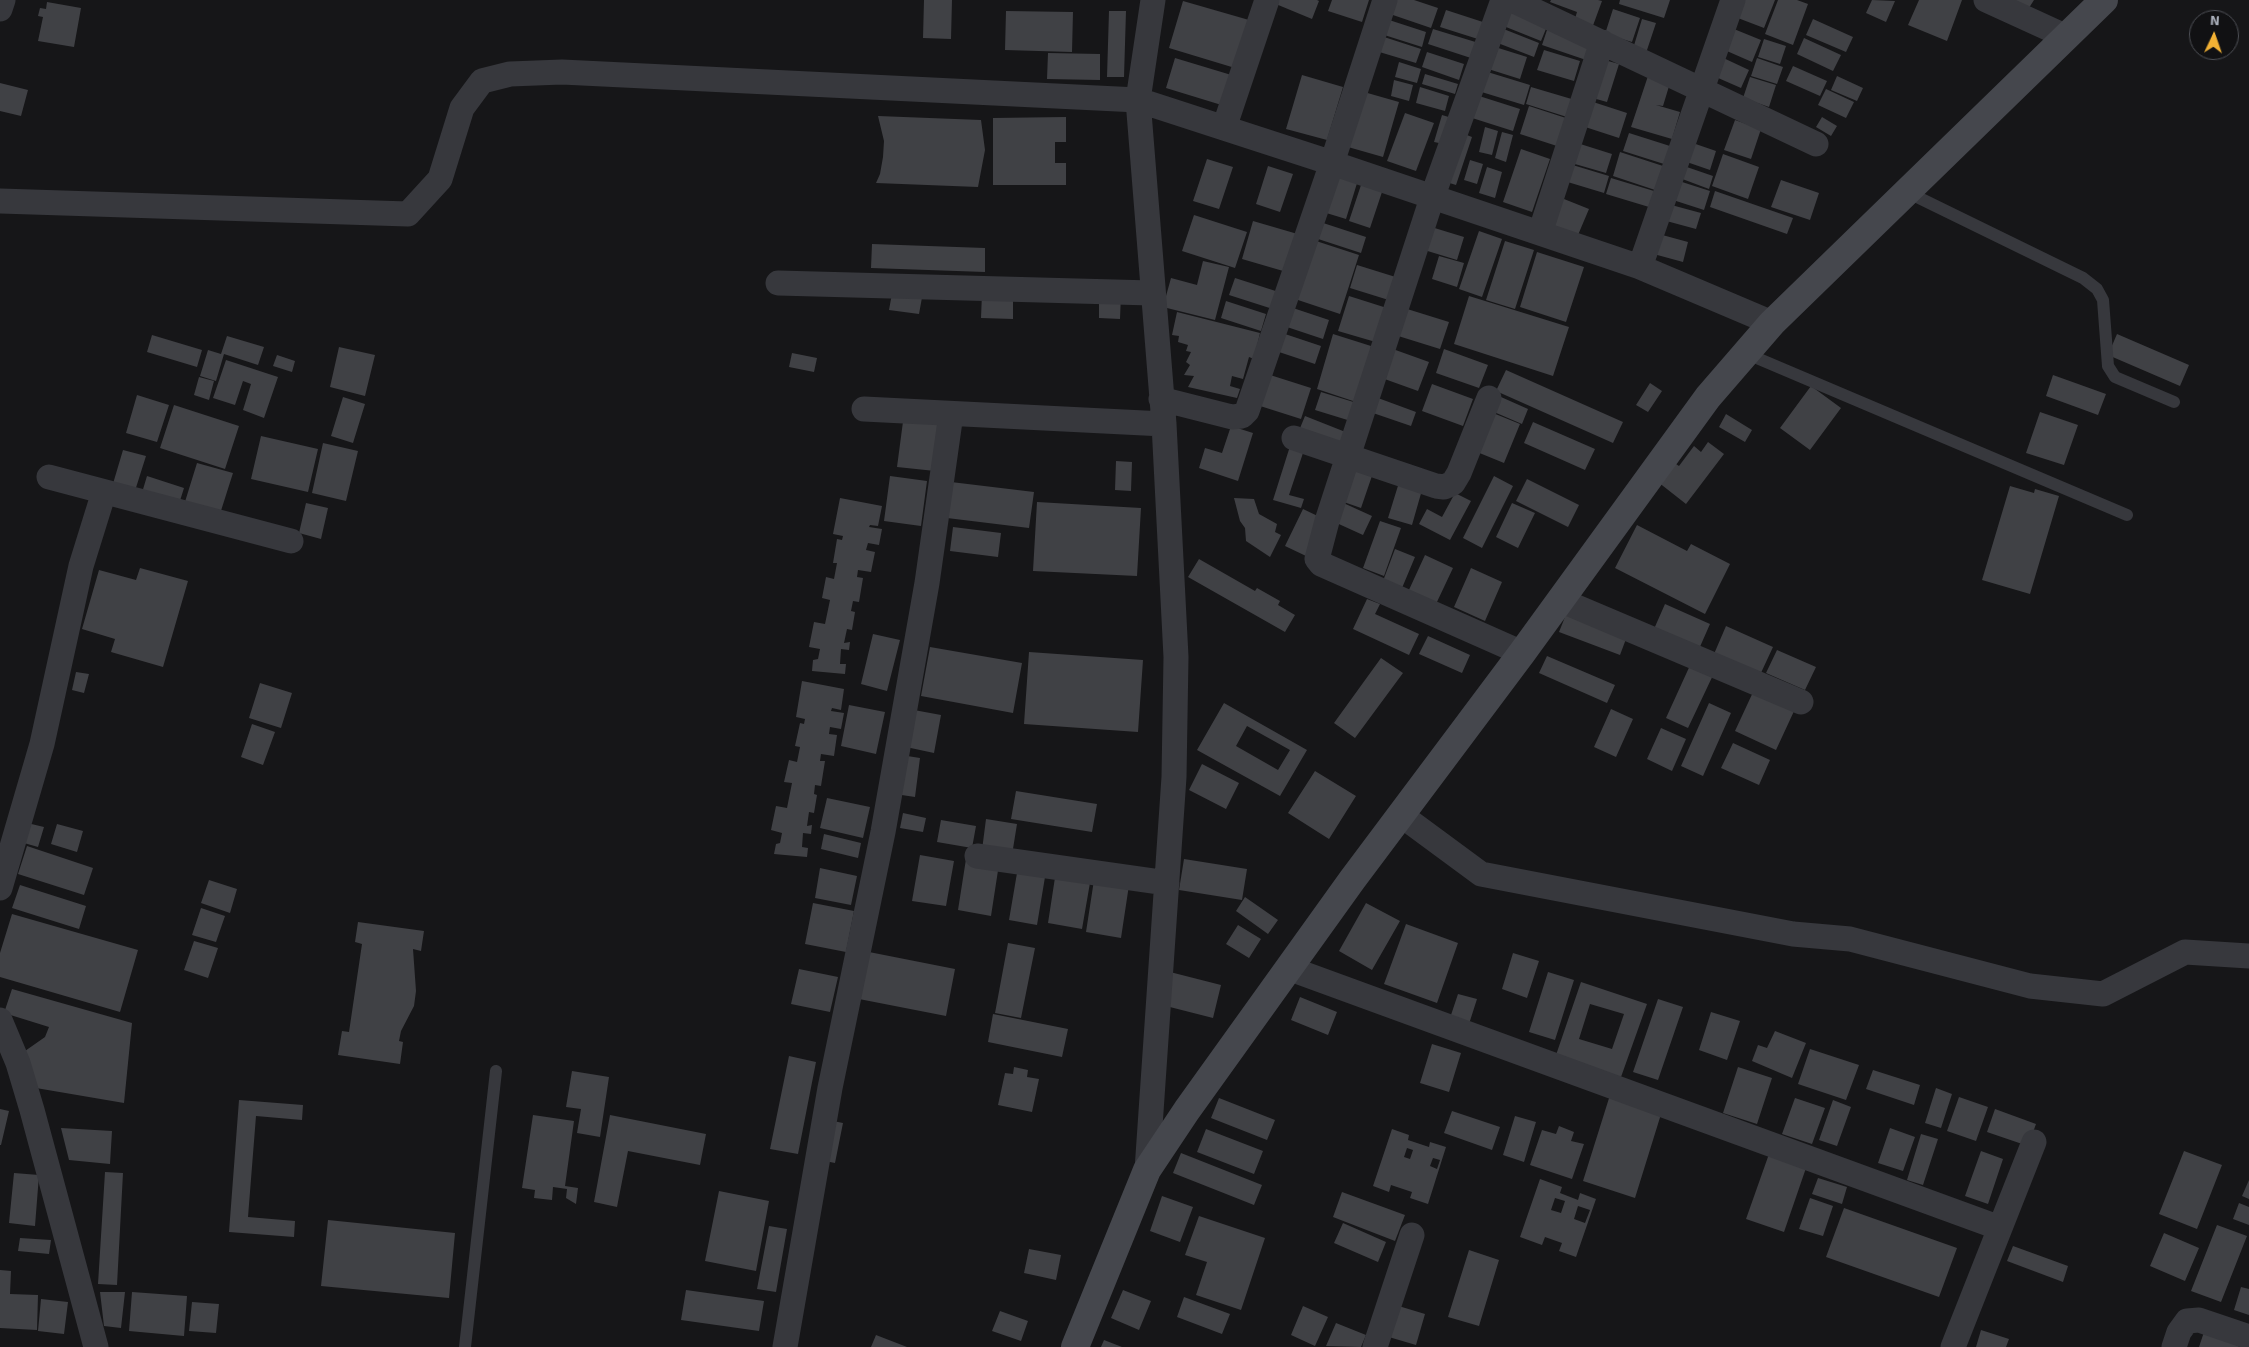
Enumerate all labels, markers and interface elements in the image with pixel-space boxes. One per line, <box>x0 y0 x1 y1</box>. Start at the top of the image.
north arrow <box>2189 10 2239 60</box>
text: N <box>2209 12 2220 29</box>

